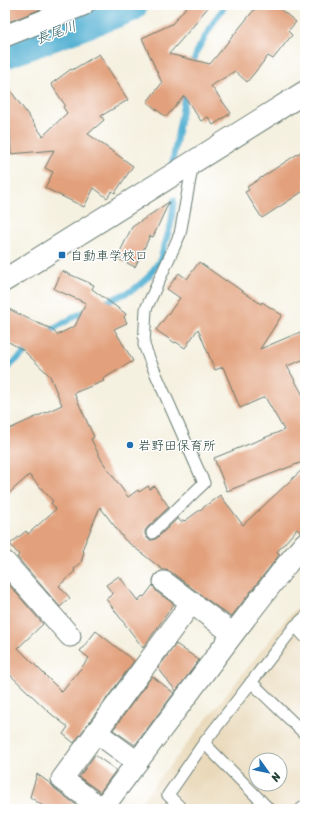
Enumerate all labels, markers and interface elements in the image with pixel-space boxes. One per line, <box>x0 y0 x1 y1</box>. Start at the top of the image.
water label: 長尾川 <box>32 14 80 51</box>
place label: 自動車学校口 <box>70 244 148 267</box>
marker: 自動車学校口 <box>57 250 67 260</box>
place label: 岩野田保育所 <box>138 434 216 457</box>
marker: 岩野田保育所 <box>125 440 135 450</box>
north arrow <box>248 752 288 792</box>
text: N <box>266 768 287 786</box>

